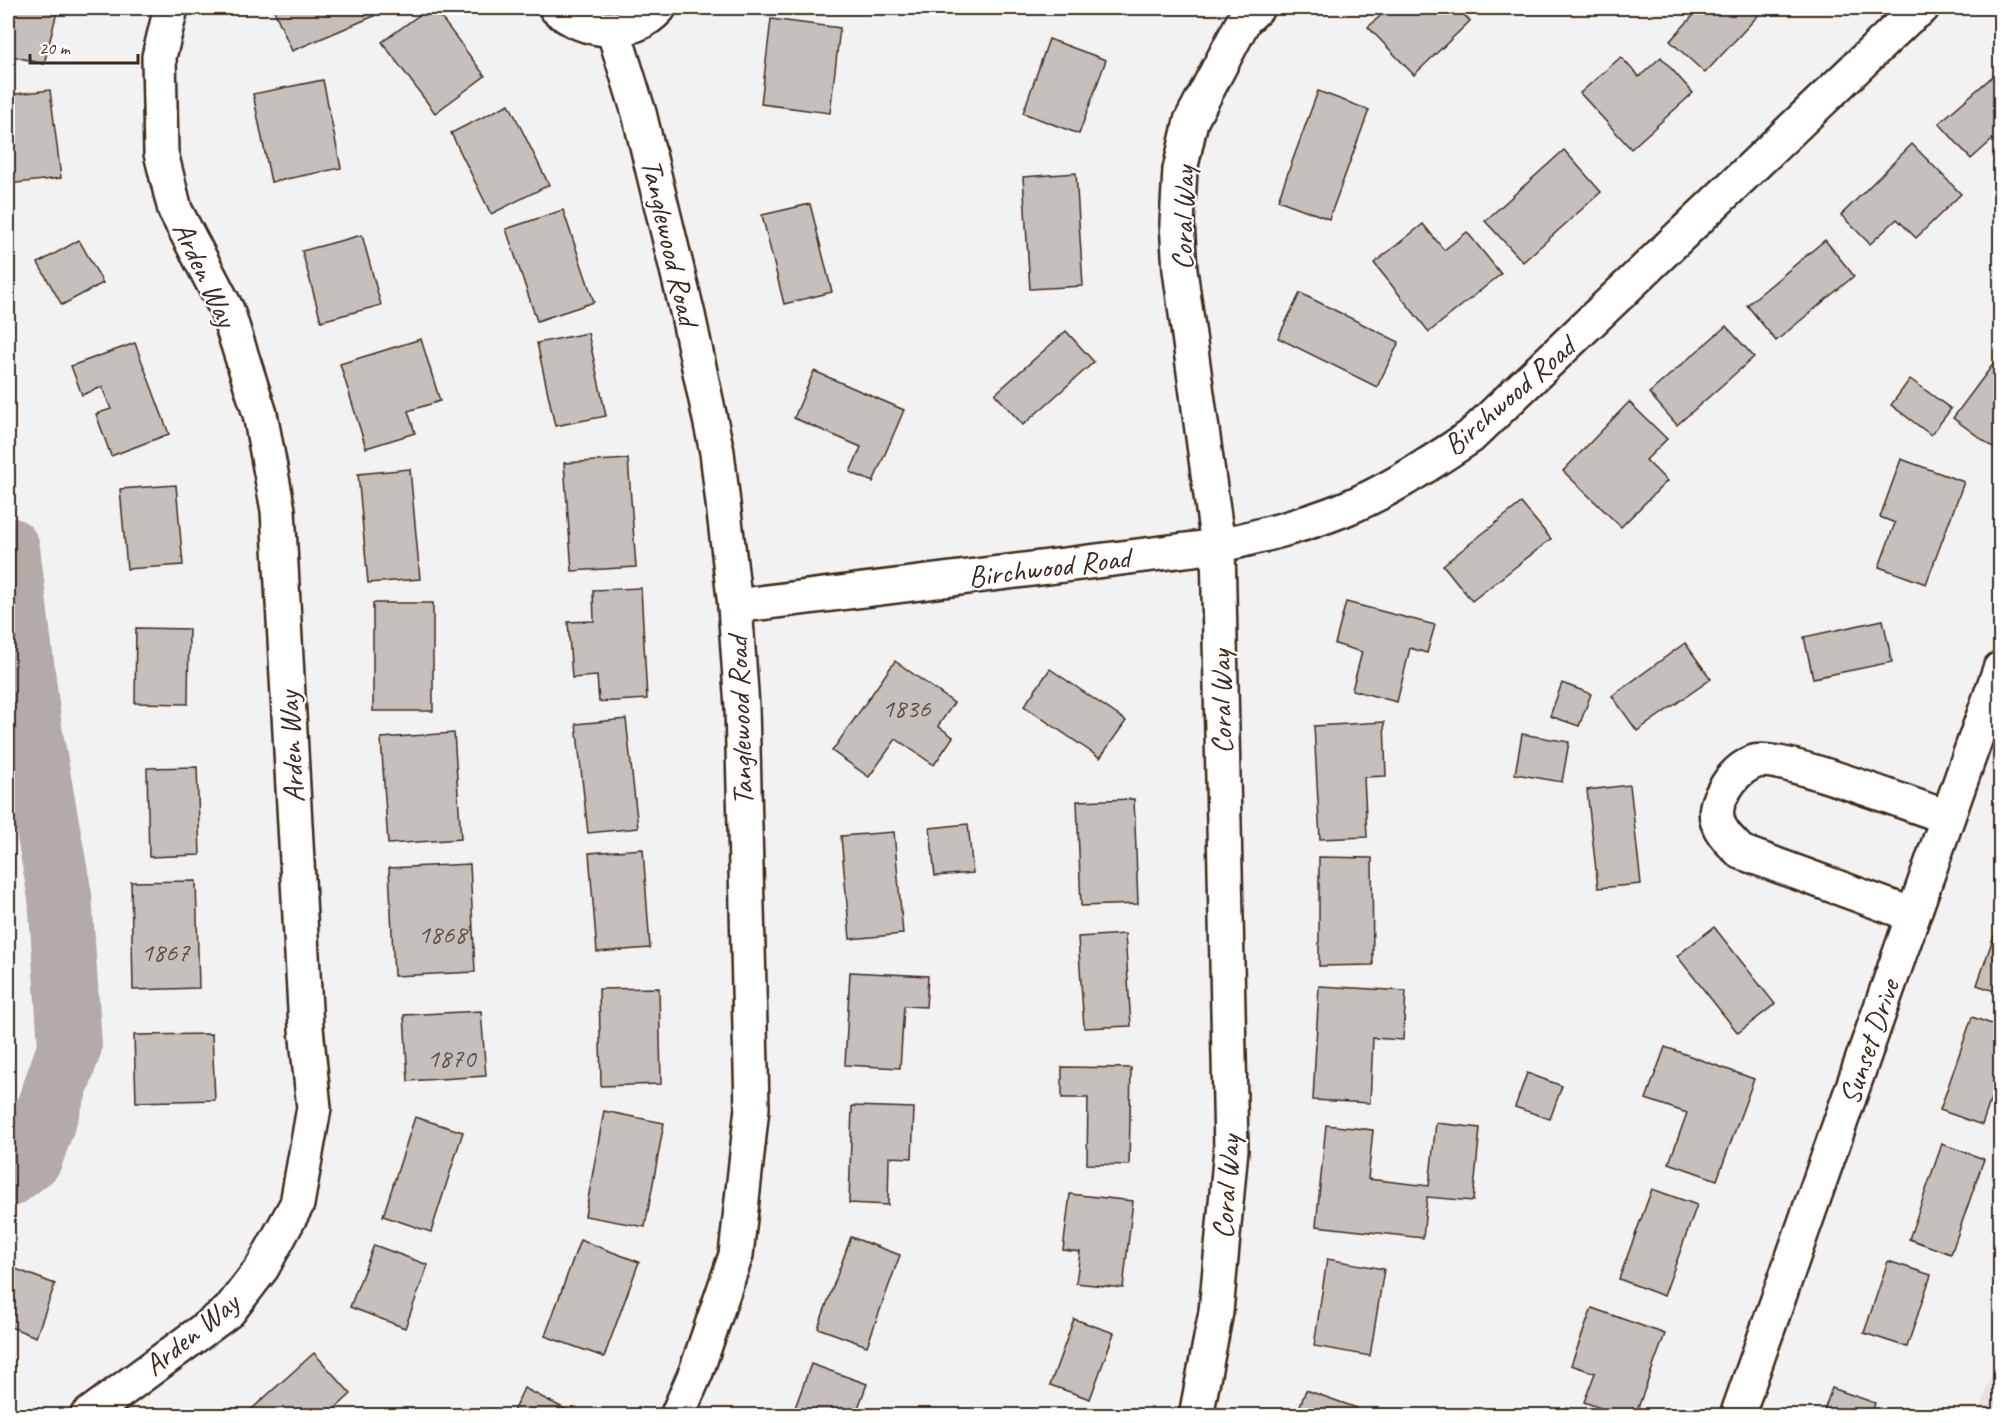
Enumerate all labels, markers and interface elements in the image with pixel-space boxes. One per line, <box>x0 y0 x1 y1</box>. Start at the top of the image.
scale bar <box>30 27 138 65</box>
text: 20 m <box>39 37 72 59</box>
street label: Tanglewood Road <box>632 155 709 333</box>
street label: Coral Way <box>1163 163 1203 270</box>
street label: Arden Way <box>164 215 247 335</box>
street label: Birchwood Road <box>1435 326 1586 464</box>
street label: Birchwood Road <box>966 538 1136 596</box>
street label: Tanglewood Road <box>718 632 762 806</box>
street label: Coral Way <box>1201 647 1241 754</box>
street label: Arden Way <box>269 687 313 804</box>
house number: 1836 <box>882 691 931 725</box>
house number: 1868 <box>418 917 469 951</box>
house number: 1867 <box>141 935 191 969</box>
street label: Sunset Drive <box>1830 972 1909 1109</box>
house number: 1870 <box>427 1041 477 1075</box>
street label: Coral Way <box>1203 1131 1249 1240</box>
street label: Arden Way <box>136 1282 249 1384</box>

